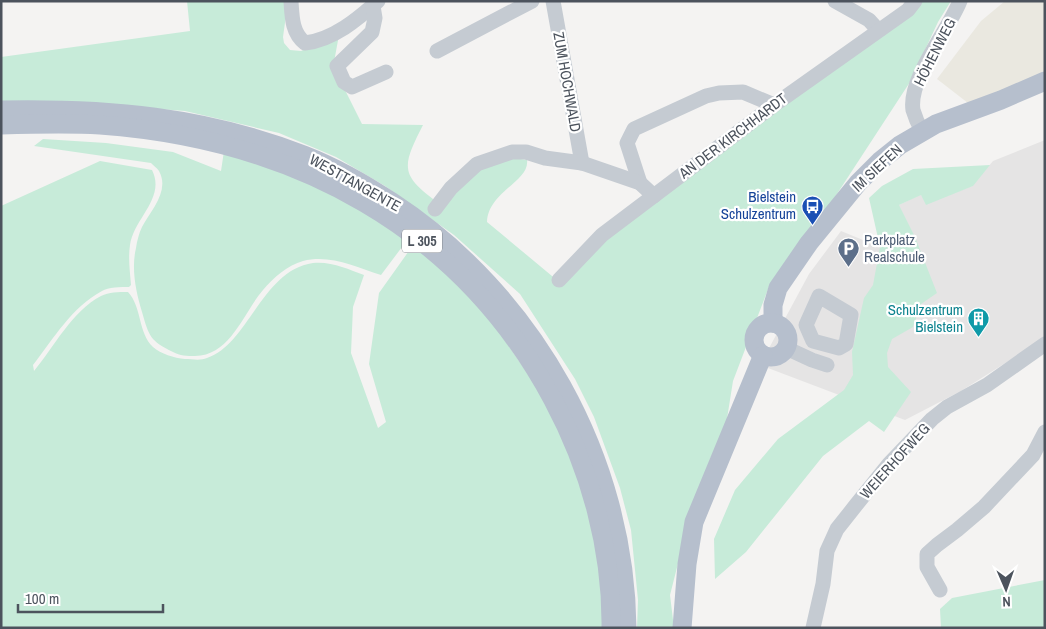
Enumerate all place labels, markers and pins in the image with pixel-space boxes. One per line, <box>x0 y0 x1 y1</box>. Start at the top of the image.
place label: Bielstein Schulzentrum <box>721 186 796 224</box>
bus stop icon: Bielstein Schulzentrum <box>800 194 824 225</box>
place label: Parkplatz Realschule <box>864 229 925 267</box>
parking icon: Parkplatz Realschule <box>836 237 860 268</box>
place label: Schulzentrum Bielstein <box>888 299 963 337</box>
building icon: Schulzentrum Bielstein <box>967 307 991 338</box>

